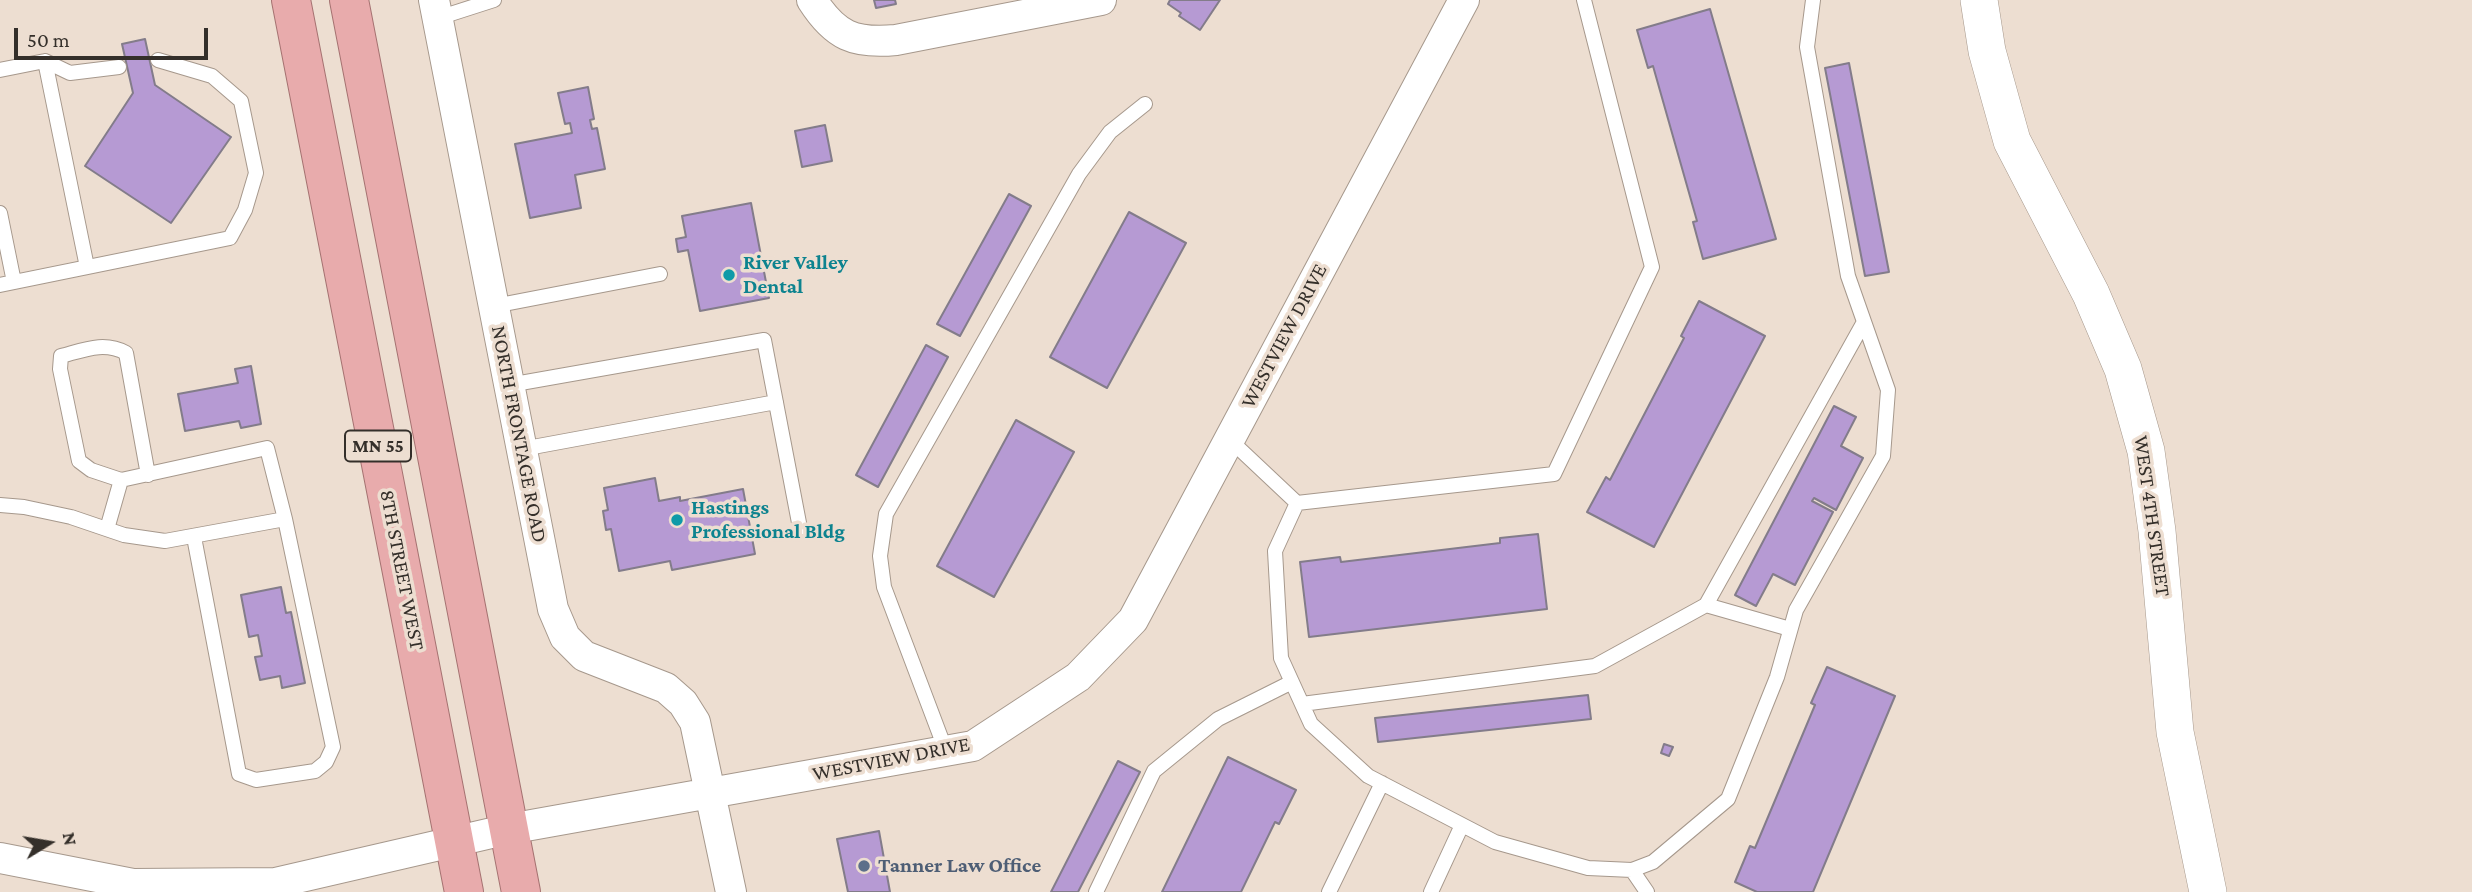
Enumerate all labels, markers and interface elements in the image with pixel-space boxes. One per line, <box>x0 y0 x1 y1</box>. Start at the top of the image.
scale bar <box>18 14 212 58</box>
text: 50 m <box>27 28 70 52</box>
place label: River Valley Dental <box>743 250 848 300</box>
street label: WESTVIEW DRIVE <box>1235 259 1333 413</box>
marker: River Valley Dental <box>721 267 737 283</box>
street label: NORTH FRONTAGE ROAD <box>486 323 552 545</box>
road number: MN 55 <box>345 430 411 462</box>
street label: WEST 4TH STREET <box>2128 434 2176 598</box>
street label: 8TH STREET WEST <box>374 488 430 652</box>
place label: Hastings Professional Bldg <box>691 495 845 545</box>
marker: Hastings Professional Bldg <box>669 512 685 528</box>
street label: WESTVIEW DRIVE <box>810 731 972 787</box>
north arrow <box>14 808 84 878</box>
text: N <box>59 831 82 847</box>
place label: Tanner Law Office <box>878 853 1041 879</box>
marker: Tanner Law Office <box>856 858 872 874</box>

